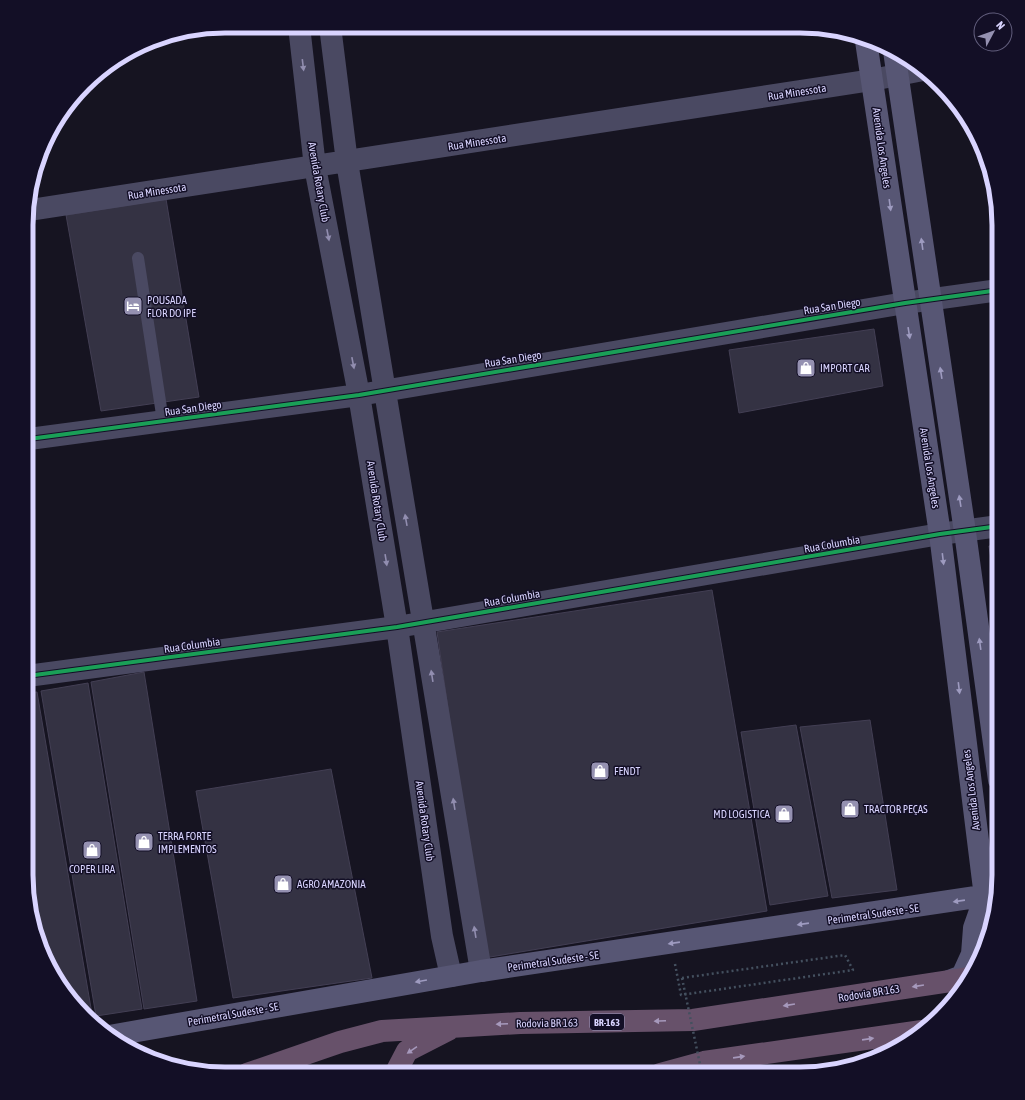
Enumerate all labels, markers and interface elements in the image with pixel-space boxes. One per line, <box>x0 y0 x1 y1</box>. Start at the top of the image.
north arrow <box>973 12 1013 52</box>
text: N <box>994 19 1007 32</box>
one-way arrow <box>300 59 306 71</box>
street label: Rua Minessota <box>767 81 827 103</box>
street label: Avenida Los Angeles <box>870 107 894 189</box>
street label: Rua Minessota <box>447 131 507 153</box>
street label: Avenida Rotary Club <box>306 141 332 223</box>
street label: Rua Minessota <box>127 180 187 202</box>
one-way arrow <box>887 198 893 211</box>
one-way arrow <box>326 229 332 241</box>
one-way arrow <box>919 238 925 250</box>
place label: POUSADA FLOR DO IPE <box>147 294 196 319</box>
hotel icon: POUSADA FLOR DO IPE <box>122 295 144 317</box>
street label: Rua San Diego <box>803 296 861 316</box>
one-way arrow <box>906 327 912 339</box>
street label: Rua San Diego <box>484 349 542 369</box>
one-way arrow <box>350 356 356 369</box>
shop icon: IMPORT CAR <box>795 357 817 379</box>
place label: IMPORT CAR <box>820 362 870 374</box>
one-way arrow <box>938 367 944 379</box>
street label: Rua San Diego <box>164 398 222 418</box>
street label: Avenida Los Angeles <box>918 427 942 509</box>
street label: Avenida Rotary Club <box>365 460 389 542</box>
one-way arrow <box>957 495 963 507</box>
one-way arrow <box>403 514 409 526</box>
street label: Rua Columbia <box>803 533 861 555</box>
one-way arrow <box>940 553 946 565</box>
one-way arrow <box>383 554 389 566</box>
street label: Rua Columbia <box>483 587 541 609</box>
street label: Rua Columbia <box>163 635 221 655</box>
one-way arrow <box>977 638 983 650</box>
one-way arrow <box>429 669 435 682</box>
one-way arrow <box>956 682 962 694</box>
street label: Avenida Los Angeles <box>960 749 982 831</box>
shop icon: FENDT <box>589 760 611 782</box>
place label: FENDT <box>614 765 641 777</box>
street label: Avenida Rotary Club <box>413 780 437 862</box>
one-way arrow <box>450 798 456 810</box>
shop icon: TRACTOR PEÇAS <box>839 798 861 820</box>
shop icon: MD LOGISTICA <box>773 803 795 825</box>
place label: TRACTOR PEÇAS <box>864 803 928 815</box>
place label: MD LOGISTICA <box>713 808 771 820</box>
place label: TERRA FORTE IMPLEMENTOS <box>158 830 217 855</box>
shop icon: TERRA FORTE IMPLEMENTOS <box>133 831 155 853</box>
shop icon: COPER LIRA <box>81 839 103 861</box>
place label: COPER LIRA <box>69 863 116 875</box>
shop icon: AGRO AMAZONIA <box>272 873 294 895</box>
place label: AGRO AMAZONIA <box>297 878 366 890</box>
one-way arrow <box>953 898 965 904</box>
street label: Perimetral Sudeste - SE <box>827 902 920 926</box>
one-way arrow <box>797 921 809 927</box>
one-way arrow <box>472 926 478 938</box>
one-way arrow <box>668 940 680 946</box>
street label: Perimetral Sudeste - SE <box>507 949 600 973</box>
one-way arrow <box>415 978 427 984</box>
street label: Rodovia BR 163 <box>837 982 901 1004</box>
one-way arrow <box>912 983 924 989</box>
street label: Perimetral Sudeste - SE <box>187 1000 280 1028</box>
one-way arrow <box>783 1002 795 1008</box>
road number: BR-163 <box>590 1014 624 1030</box>
street label: Rodovia BR 163 <box>516 1016 578 1030</box>
one-way arrow <box>653 1018 666 1024</box>
one-way arrow <box>496 1020 508 1027</box>
one-way arrow <box>862 1035 874 1042</box>
one-way arrow <box>406 1046 417 1054</box>
one-way arrow <box>733 1054 745 1060</box>

